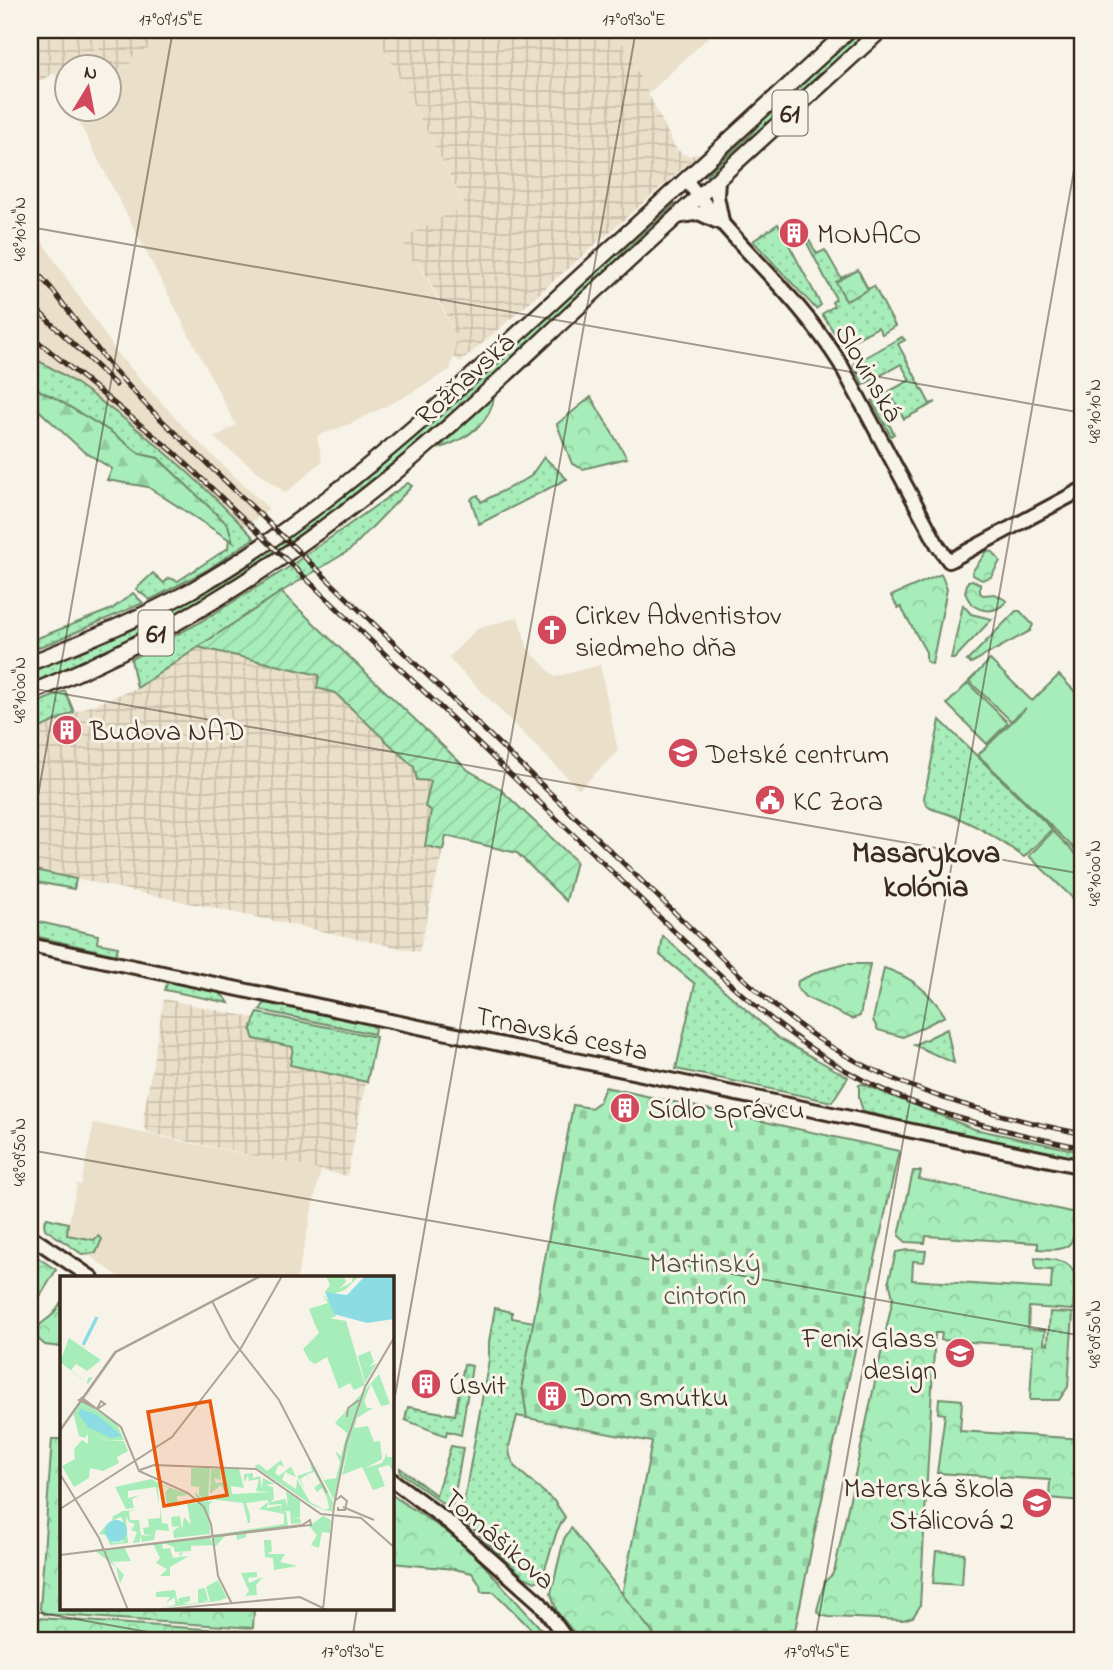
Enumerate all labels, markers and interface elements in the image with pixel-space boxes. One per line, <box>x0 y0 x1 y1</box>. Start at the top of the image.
text: 17°09'15"E <box>139 8 203 34</box>
text: 17°09'30"E <box>602 8 666 34</box>
north arrow <box>52 52 122 122</box>
text: N <box>82 59 99 88</box>
road number: 61 <box>772 90 808 136</box>
text: 48°10'10"N <box>8 197 34 261</box>
building icon: MONACO <box>777 216 811 250</box>
place label: MONACO <box>817 216 921 257</box>
street label: Slovinská <box>822 317 912 431</box>
street label: Rožňavská <box>407 324 525 437</box>
text: 48°10'10"N <box>1083 379 1109 443</box>
place label: Cirkev Adventistov siedmeho dňa <box>575 597 781 670</box>
road number: 61 <box>138 610 174 656</box>
church icon: Cirkev Adventistov siedmeho dňa <box>535 613 569 647</box>
text: 48°10'00"N <box>8 657 34 723</box>
building icon: Budova NAD <box>50 713 84 747</box>
place label: Budova NAD <box>89 713 245 754</box>
school or university icon: Detské centrum <box>666 736 700 770</box>
place label: Detské centrum <box>705 736 889 777</box>
public building icon: KC Zora <box>753 783 787 817</box>
place label: KC Zora <box>793 783 883 824</box>
district label: Masarykova kolónia <box>852 833 1000 911</box>
text: 48°10'00"N <box>1083 840 1109 906</box>
street label: Trnavská cesta <box>471 997 652 1074</box>
building icon: Sídlo správcu <box>608 1091 642 1125</box>
place label: Sídlo správcu <box>648 1091 805 1132</box>
text: 48°09'50"N <box>8 1118 34 1186</box>
park label: Martinský cintorín <box>649 1245 761 1318</box>
inset map <box>60 1276 394 1610</box>
text: 48°09'50"N <box>1083 1300 1109 1368</box>
place label: Fenix Glass design <box>801 1320 937 1393</box>
school or university icon: Fenix Glass design <box>943 1336 977 1370</box>
building icon: Úsvit <box>409 1367 443 1401</box>
place label: Úsvit <box>449 1367 506 1408</box>
building icon: Dom smútku <box>535 1379 569 1413</box>
place label: Dom smútku <box>574 1379 728 1420</box>
place label: Materská škola Stálicová 2 <box>844 1470 1014 1543</box>
street label: Tomášikova <box>432 1480 563 1601</box>
school or university icon: Materská škola Stálicová 2 <box>1020 1486 1054 1520</box>
text: 17°09'30"E <box>321 1640 385 1666</box>
text: 17°09'45"E <box>784 1640 850 1666</box>

